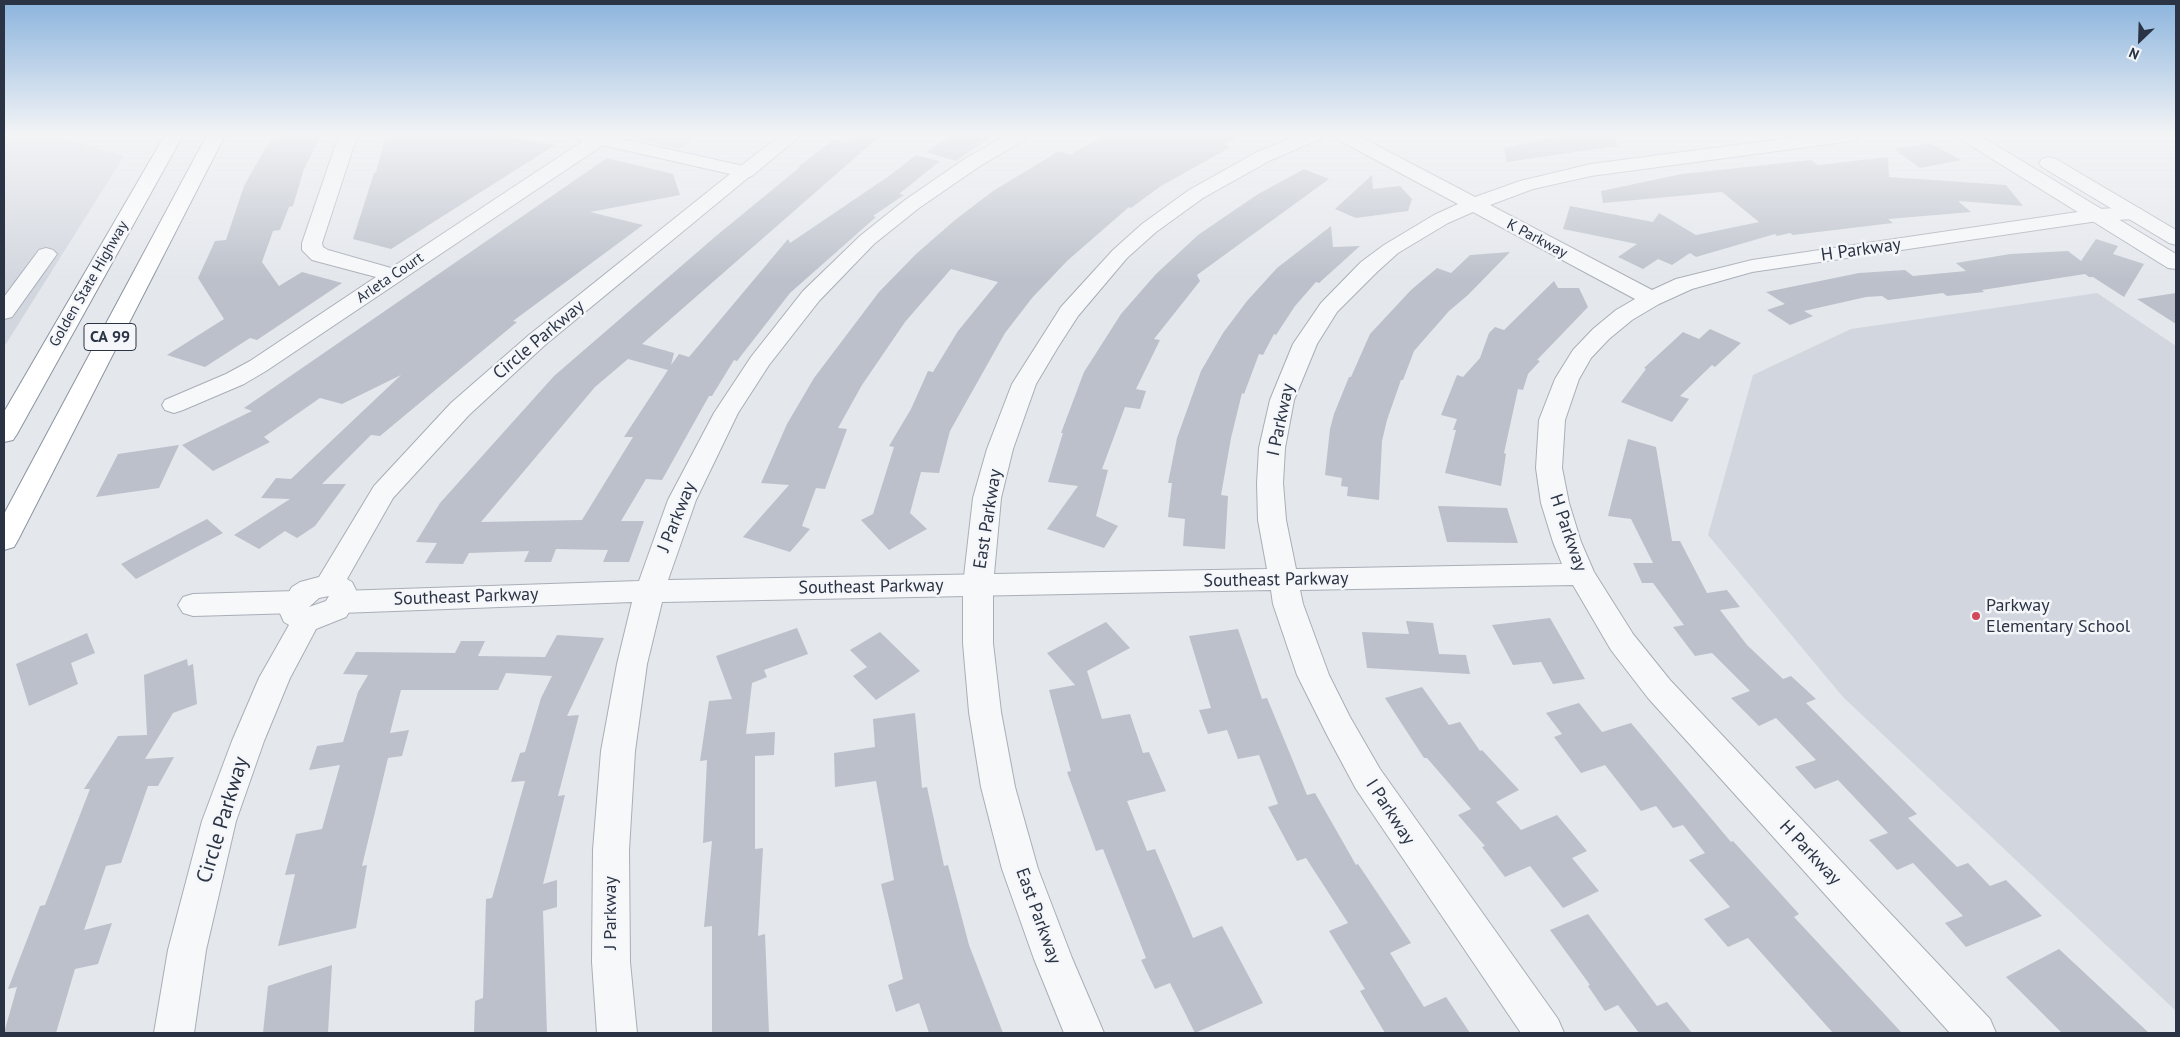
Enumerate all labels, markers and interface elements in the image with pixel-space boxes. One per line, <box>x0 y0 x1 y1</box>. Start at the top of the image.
north arrow <box>2115 15 2165 65</box>
text: N <box>2126 44 2142 64</box>
street label: K Parkway <box>1504 216 1570 262</box>
street label: Golden State Highway <box>46 218 132 350</box>
street label: H Parkway <box>1820 234 1902 266</box>
street label: Arleta Court <box>353 249 427 307</box>
street label: Circle Parkway <box>489 296 589 384</box>
road number: CA 99 <box>84 324 136 351</box>
street label: I Parkway <box>1263 382 1299 458</box>
street label: East Parkway <box>969 468 1007 570</box>
street label: J Parkway <box>653 479 701 555</box>
street label: H Parkway <box>1545 491 1591 575</box>
street label: Southeast Parkway <box>1203 568 1349 592</box>
street label: Southeast Parkway <box>798 575 944 599</box>
street label: Southeast Parkway <box>393 584 539 610</box>
place label: Parkway Elementary School <box>1986 595 2130 638</box>
marker: Parkway Elementary School <box>1970 610 1982 622</box>
street label: Circle Parkway <box>192 754 254 886</box>
street label: I Parkway <box>1361 775 1419 849</box>
street label: H Parkway <box>1775 816 1845 890</box>
street label: East Parkway <box>1011 865 1065 967</box>
street label: J Parkway <box>600 876 622 950</box>

